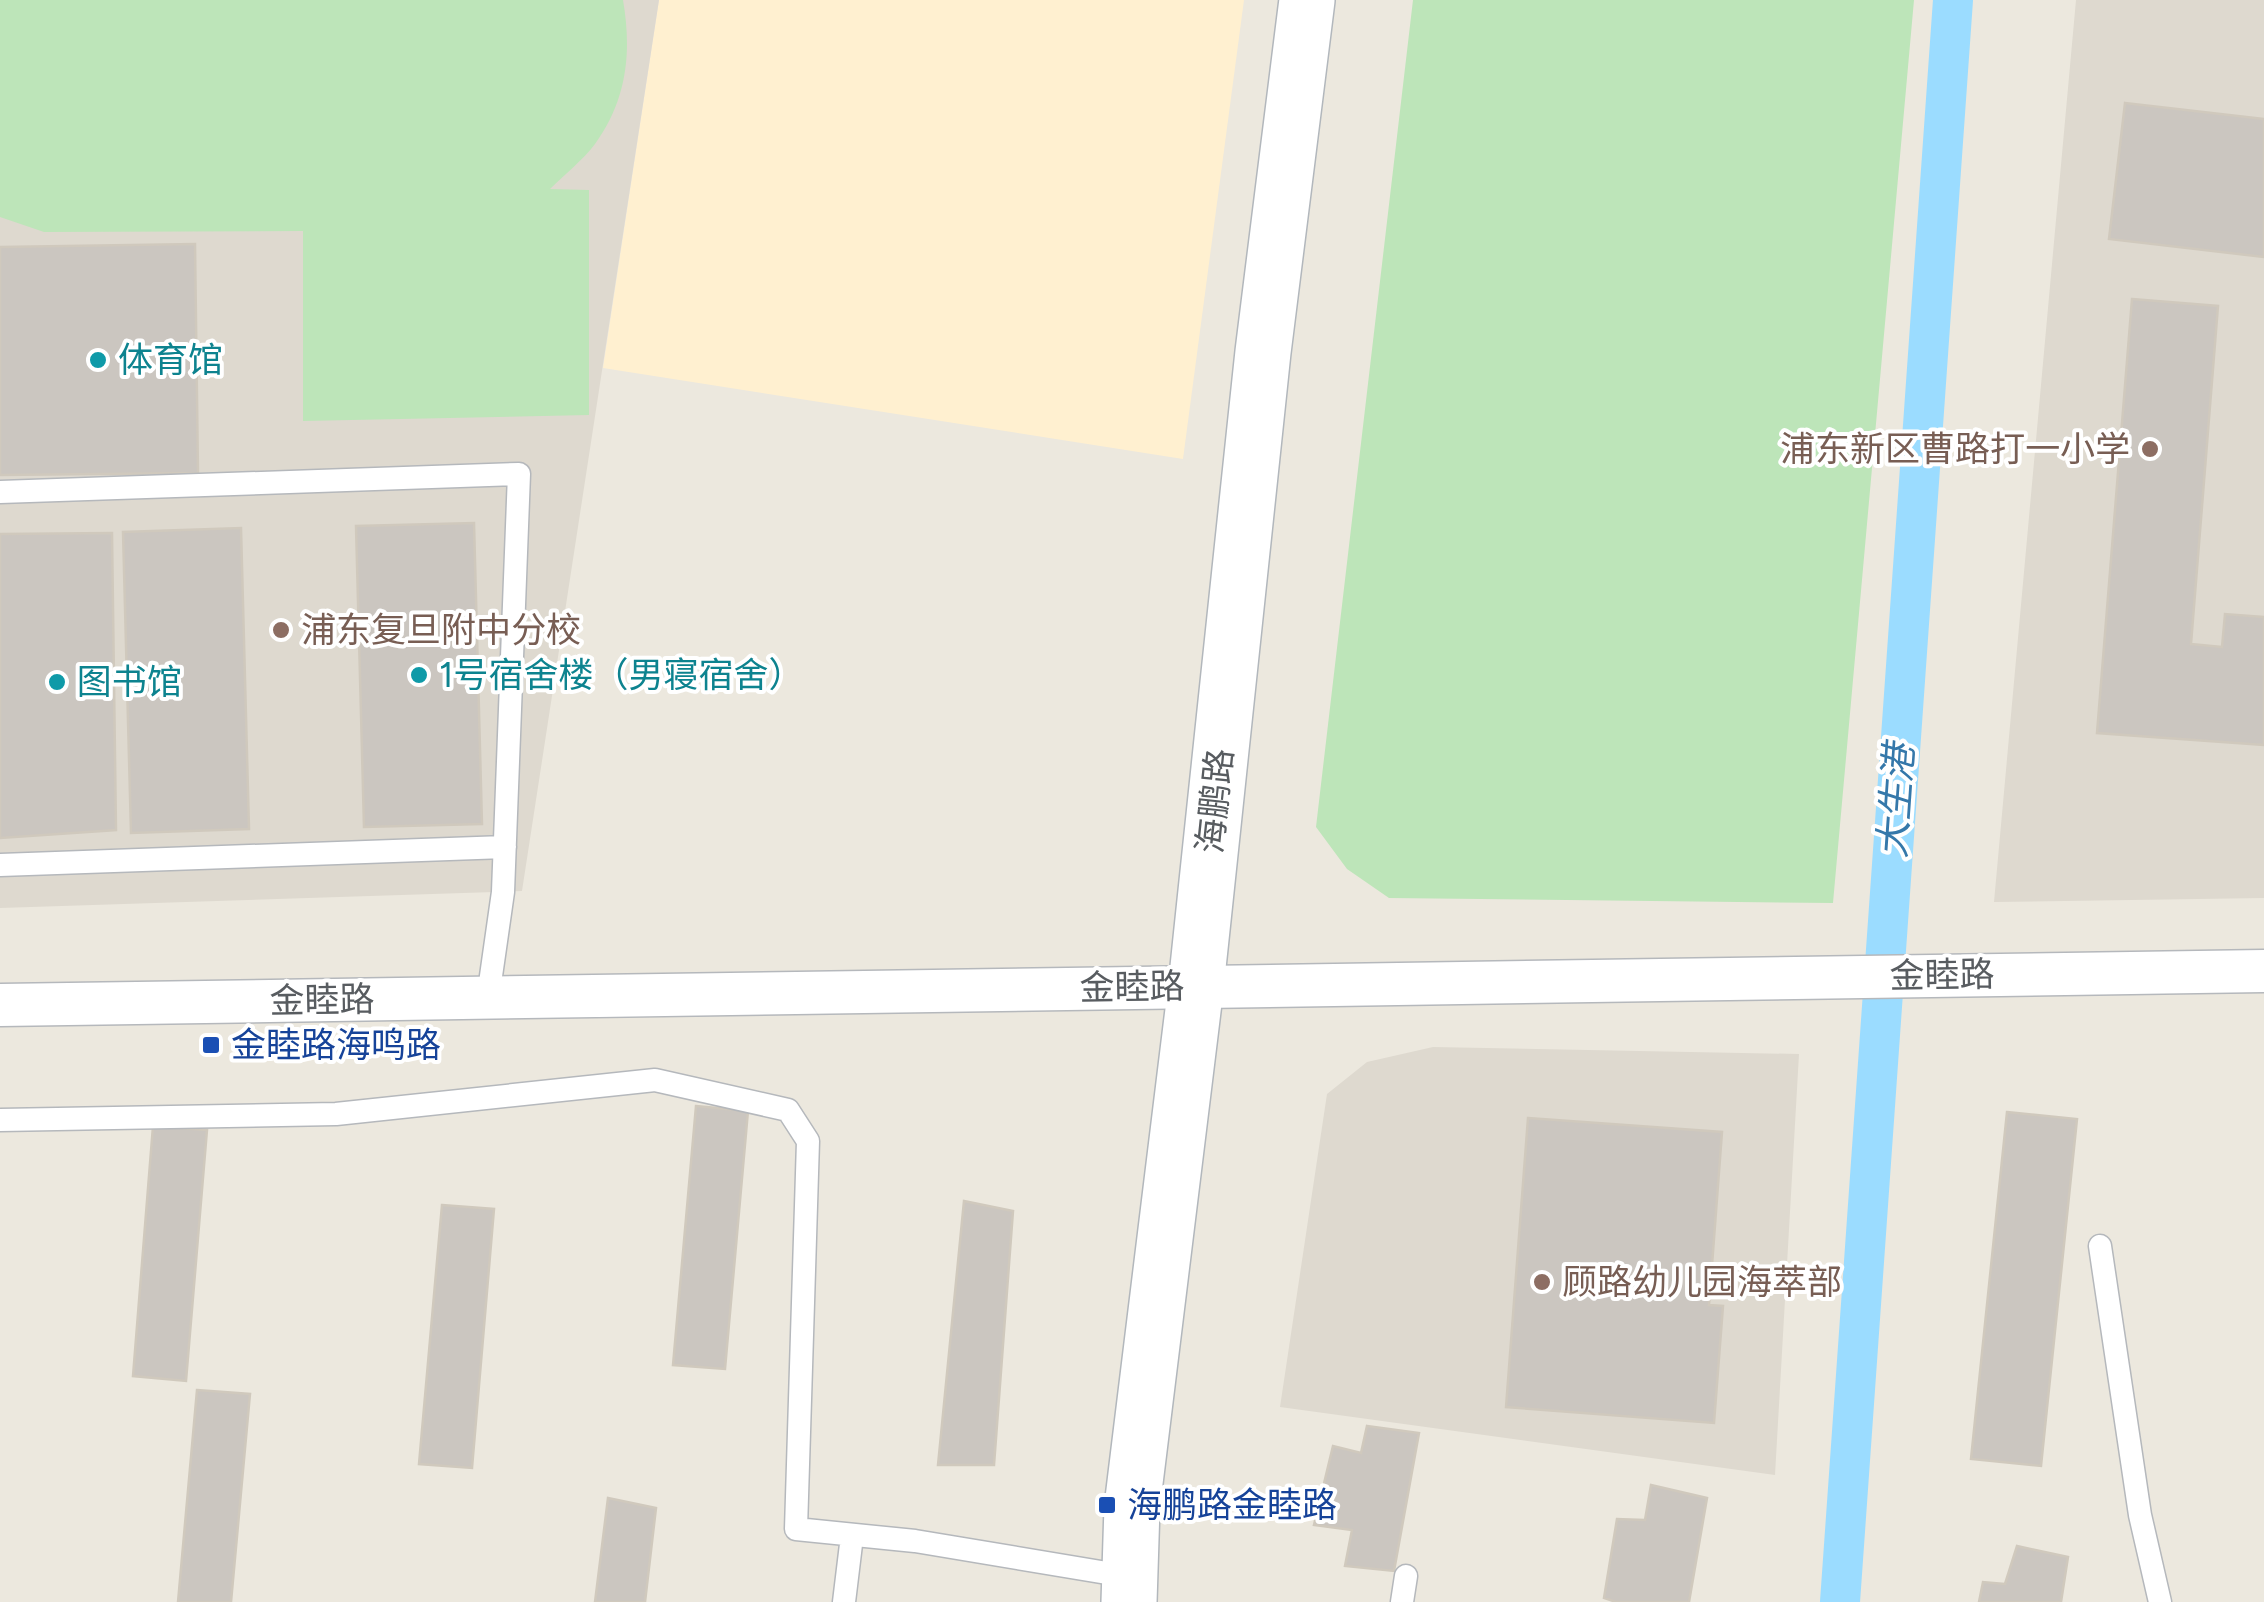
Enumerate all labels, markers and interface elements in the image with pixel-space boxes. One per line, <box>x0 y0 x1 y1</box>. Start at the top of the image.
place label: 体育馆 <box>118 339 223 381</box>
marker: 体育馆 <box>87 349 109 371</box>
place label: 浦东新区曹路打一小学 <box>1780 428 2130 470</box>
marker: 浦东新区曹路打一小学 <box>2139 438 2161 460</box>
place label: 浦东复旦附中分校 <box>301 609 581 651</box>
marker: 浦东复旦附中分校 <box>270 619 292 641</box>
place label: 1号宿舍楼（男寝宿舍） <box>439 654 803 696</box>
place label: 图书馆 <box>77 661 182 703</box>
marker: 1号宿舍楼（男寝宿舍） <box>408 664 430 686</box>
marker: 图书馆 <box>46 671 68 693</box>
water label: 大生港 <box>1869 738 1923 859</box>
street label: 海鹏路 <box>1189 747 1241 855</box>
street label: 金睦路 <box>1889 953 1995 997</box>
street label: 金睦路 <box>1079 965 1185 1009</box>
street label: 金睦路 <box>269 978 375 1022</box>
place label: 金睦路海鸣路 <box>231 1024 441 1066</box>
marker: 金睦路海鸣路 <box>200 1034 222 1056</box>
place label: 顾路幼儿园海萃部 <box>1562 1261 1842 1303</box>
marker: 顾路幼儿园海萃部 <box>1531 1271 1553 1293</box>
place label: 海鹏路金睦路 <box>1127 1484 1337 1526</box>
marker: 海鹏路金睦路 <box>1096 1494 1118 1516</box>

